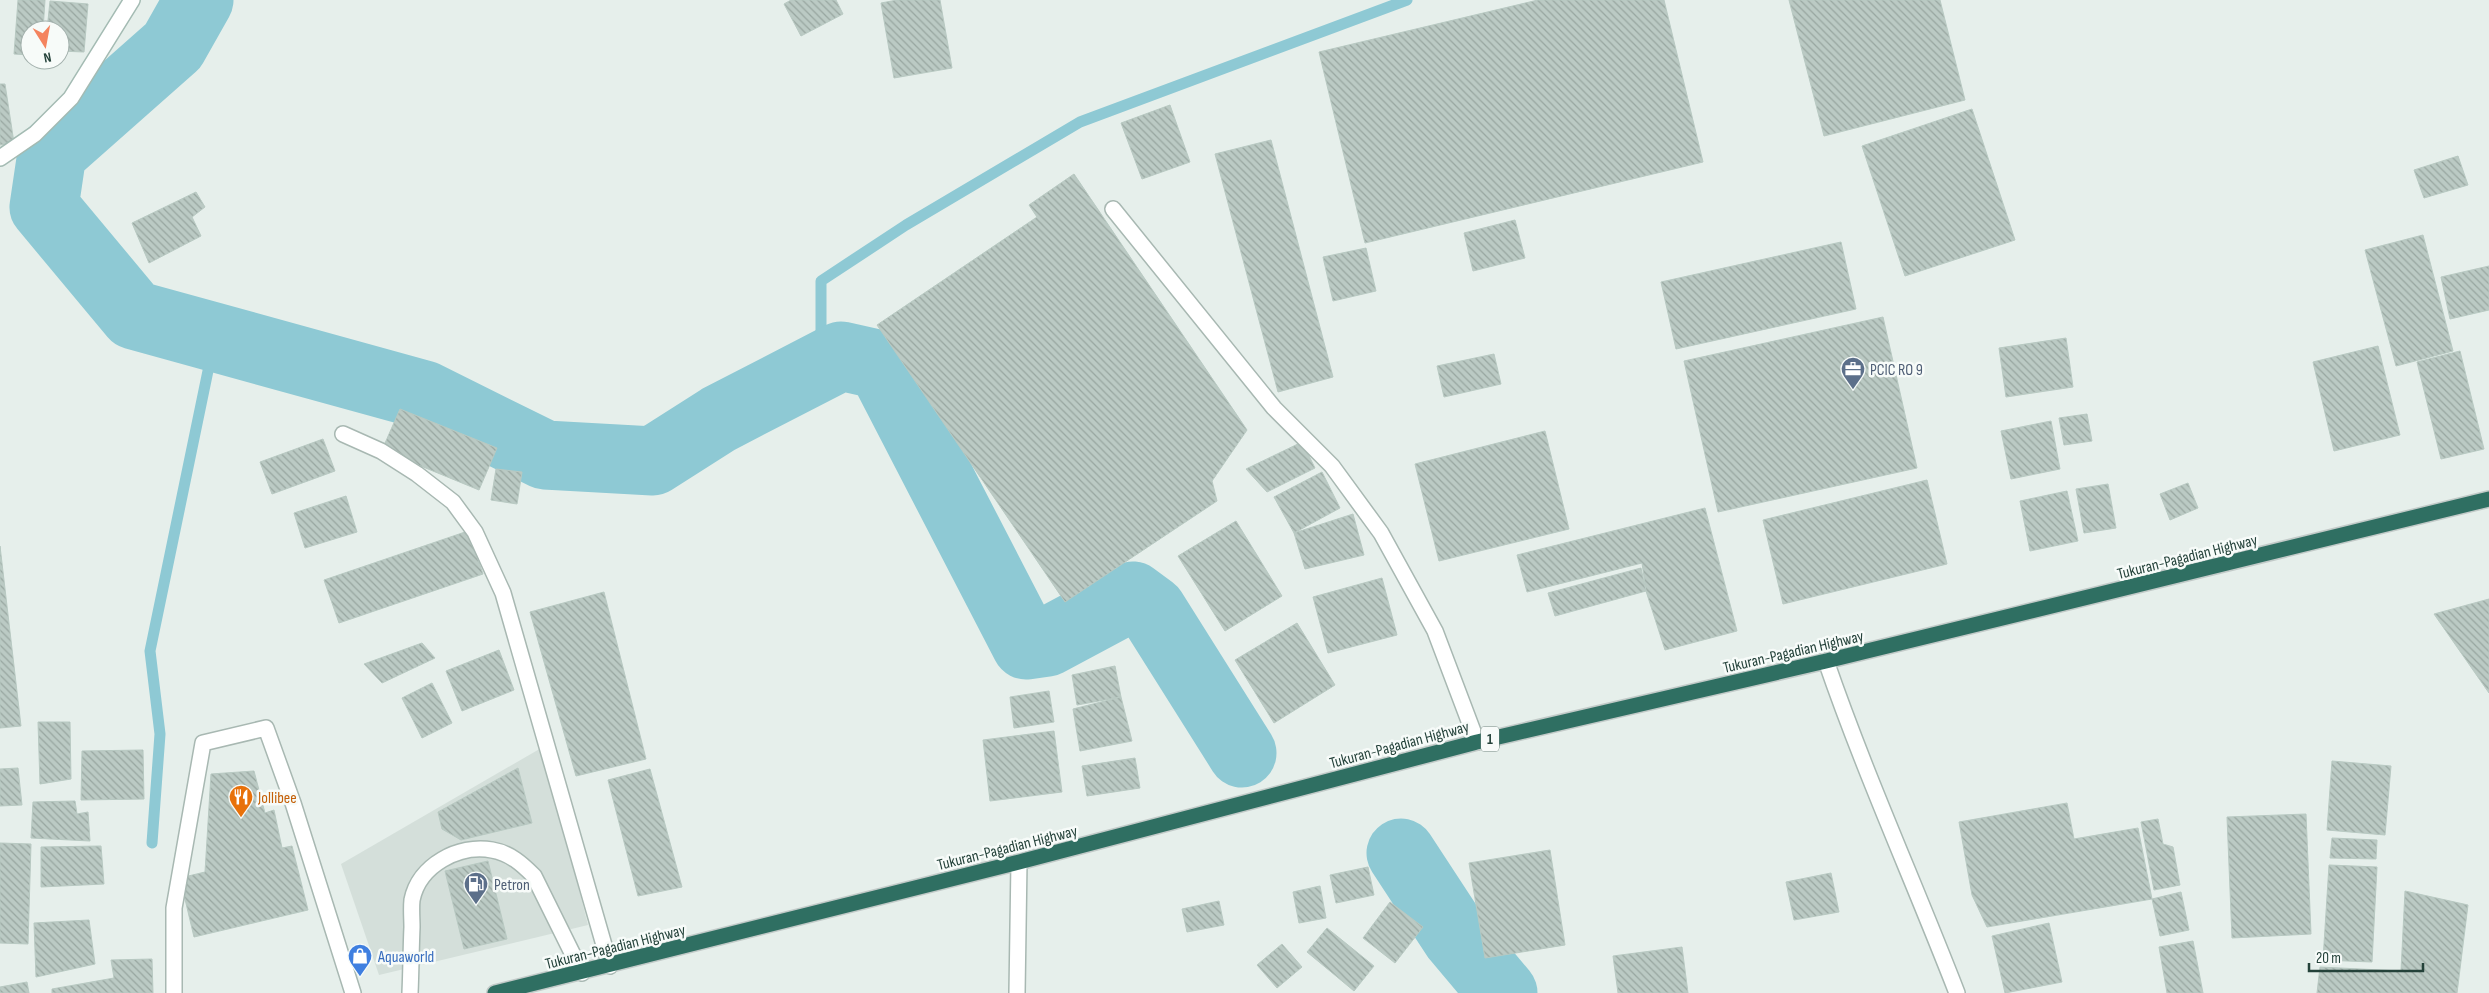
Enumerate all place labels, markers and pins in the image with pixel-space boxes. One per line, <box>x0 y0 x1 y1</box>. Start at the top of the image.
office icon: PCIC RO 9 <box>1840 356 1866 390</box>
place label: PCIC RO 9 <box>1870 361 1923 380</box>
restaurant icon: Jollibee <box>228 784 254 818</box>
place label: Jollibee <box>257 789 297 808</box>
fuel station icon: Petron <box>463 871 489 905</box>
place label: Petron <box>494 876 530 895</box>
shop icon: Aquaworld <box>347 943 373 977</box>
place label: Aquaworld <box>377 948 434 967</box>

